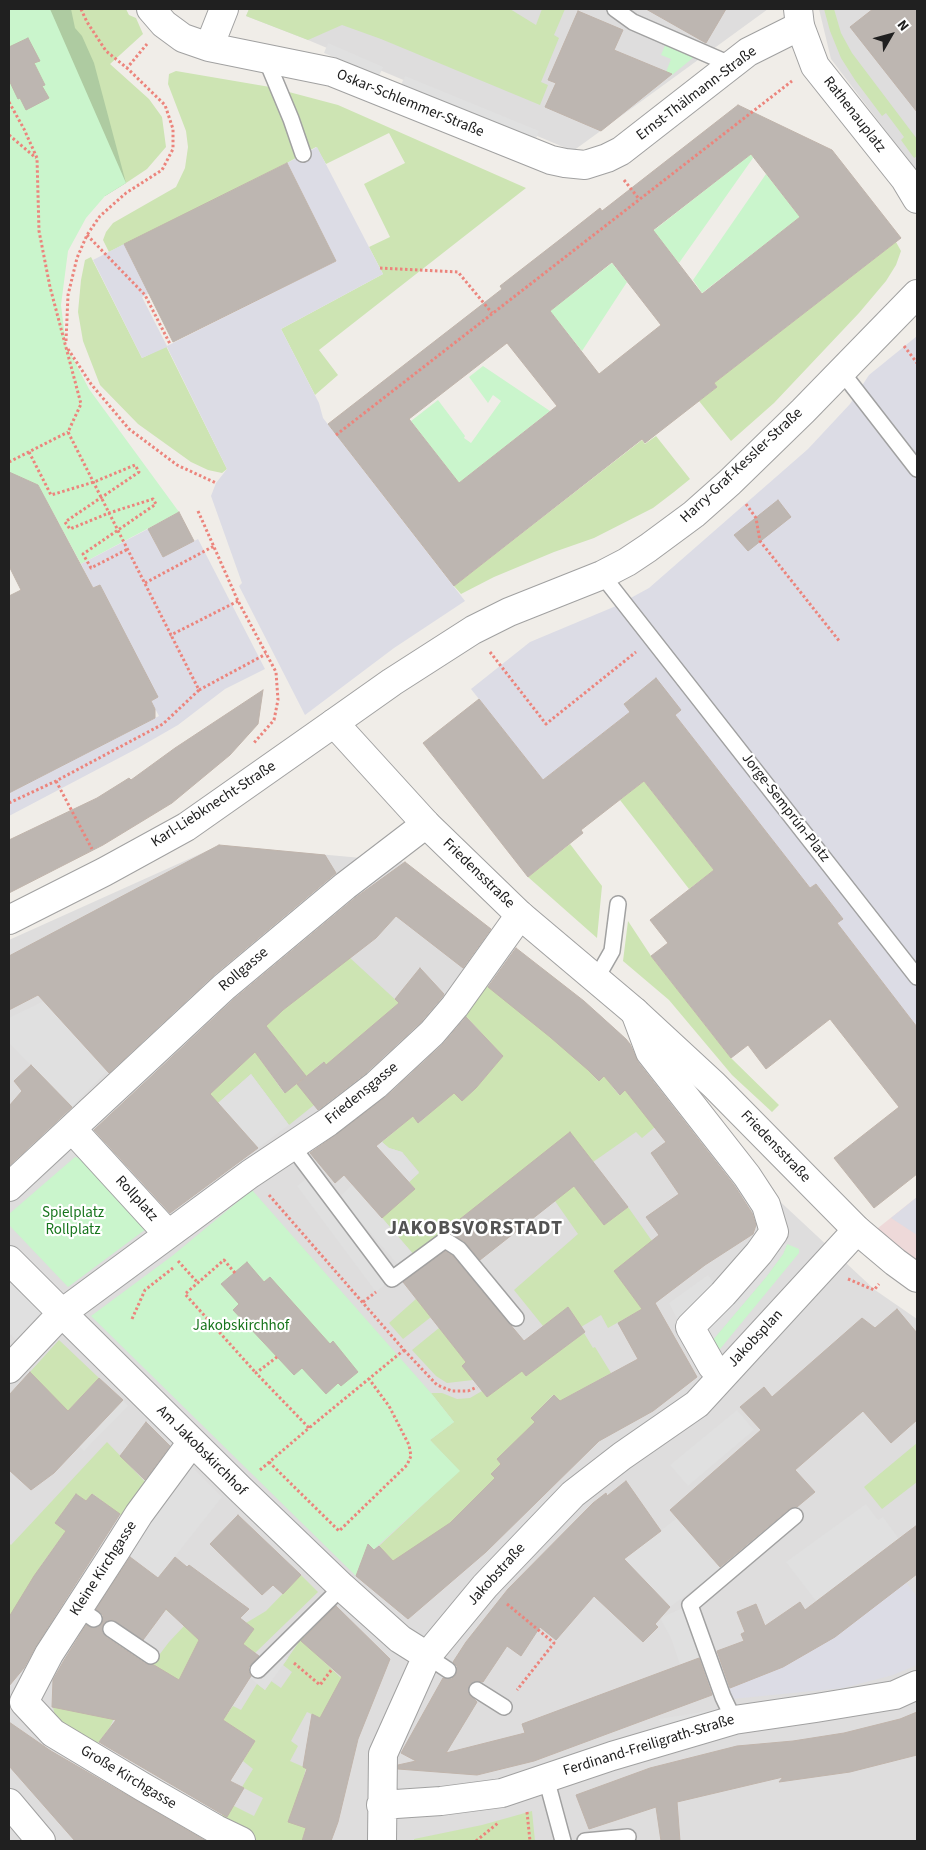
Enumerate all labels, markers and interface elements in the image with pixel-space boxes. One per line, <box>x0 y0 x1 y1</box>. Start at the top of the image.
north arrow <box>866 10 916 60</box>
text: N <box>892 16 914 36</box>
street label: Ernst-Thälmann-Straße <box>633 43 761 145</box>
street label: Oskar-Schlemmer-Straße <box>334 66 486 142</box>
street label: Rathenauplatz <box>819 73 889 157</box>
street label: Harry-Graf-Kessler-Straße <box>677 405 807 527</box>
street label: Jorge-Semprún-Platz <box>737 750 833 866</box>
street label: Karl-Liebknecht-Straße <box>148 758 280 852</box>
street label: Friedensstraße <box>438 835 518 913</box>
street label: Rollgasse <box>216 944 272 996</box>
street label: Friedensgasse <box>322 1059 402 1129</box>
street label: Friedensstraße <box>736 1107 814 1187</box>
street label: Rollplatz <box>111 1172 161 1226</box>
park label: Spielplatz Rollplatz <box>42 1205 104 1240</box>
district label: JAKOBSVORSTADT <box>385 1218 565 1242</box>
street label: Jakobsplan <box>725 1306 787 1372</box>
park label: Jakobskirchhof <box>193 1318 289 1336</box>
street label: Am Jakobskirchhof <box>152 1402 250 1500</box>
street label: Kleine Kirchgasse <box>67 1518 141 1620</box>
street label: Jakobstraße <box>464 1540 530 1610</box>
street label: Ferdinand-Freiligrath-Straße <box>561 1711 737 1781</box>
street label: Große Kirchgasse <box>77 1742 179 1814</box>

